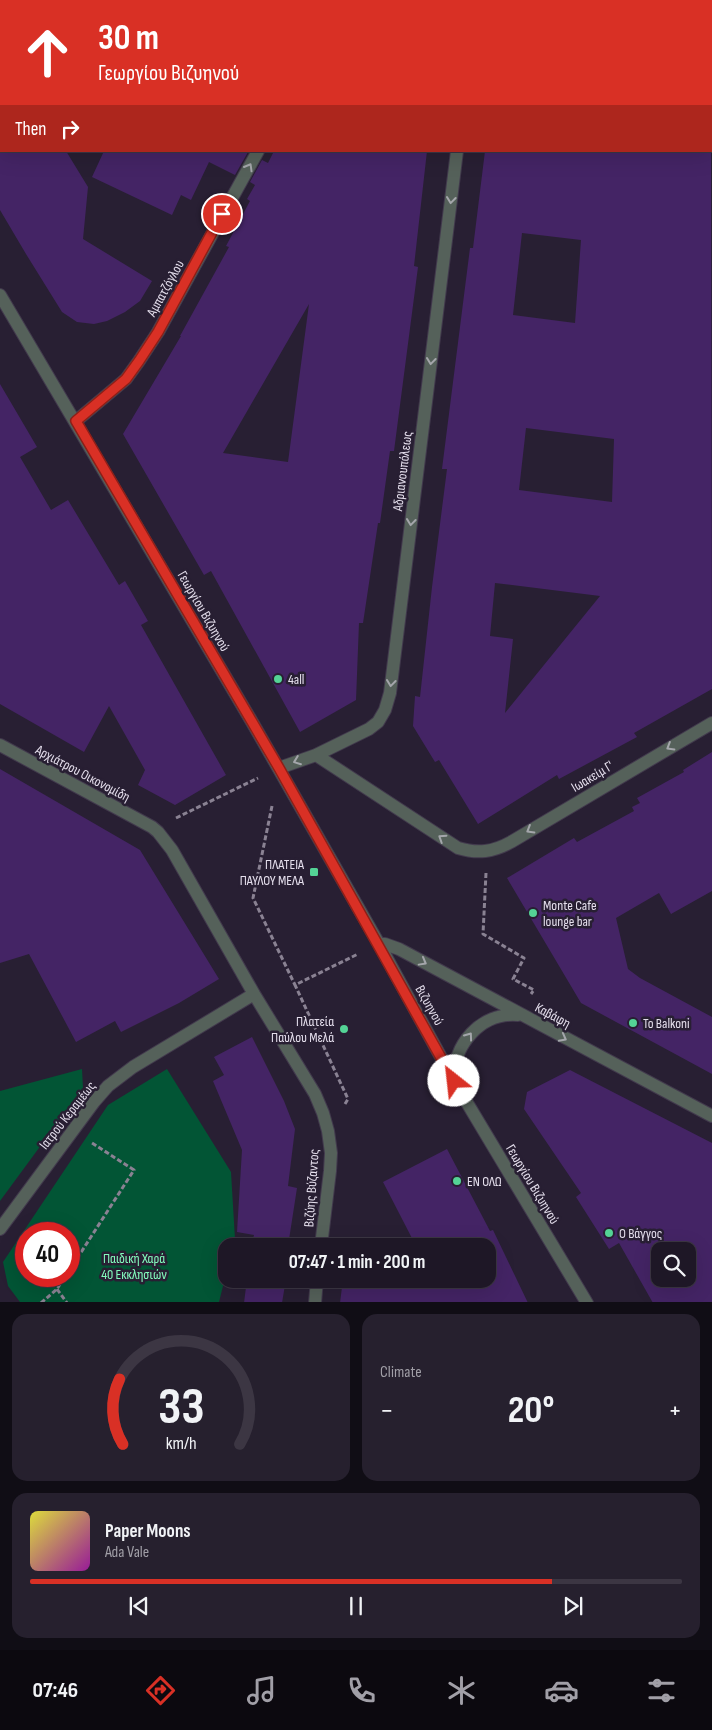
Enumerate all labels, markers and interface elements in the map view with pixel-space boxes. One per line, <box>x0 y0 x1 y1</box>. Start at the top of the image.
text: 30 m <box>98 17 159 60</box>
icon: ahead <box>15 20 80 85</box>
text: Γεωργίου Βιζυηνού <box>98 60 239 87</box>
icon: right <box>56 115 84 143</box>
text: Then <box>15 118 46 141</box>
one-way arrow <box>242 163 252 172</box>
pin <box>201 193 243 235</box>
one-way arrow <box>446 196 457 204</box>
icon: arrive <box>208 200 236 228</box>
street label: Αμπατζόγλου <box>142 257 188 320</box>
one-way arrow <box>426 357 437 365</box>
street label: Αδριανουπόλεως <box>389 430 416 513</box>
one-way arrow <box>406 518 417 526</box>
street label: Γεωργίου Βιζυηνού <box>174 568 233 654</box>
place label: 4all <box>288 671 304 688</box>
marker: 4all <box>272 673 284 685</box>
one-way arrow <box>386 680 397 688</box>
street label: Αρχιάτρου Οικονομίδη <box>32 741 133 806</box>
one-way arrow <box>667 741 676 751</box>
one-way arrow <box>294 756 302 766</box>
street label: Ιωακείμ Γ' <box>568 757 616 796</box>
one-way arrow <box>527 824 536 834</box>
one-way arrow <box>438 834 447 844</box>
place label: ΠΛΑΤΕΙΑ ΠΑΥΛΟΥ ΜΕΛΑ <box>240 856 305 889</box>
marker: ΠΛΑΤΕΙΑ ΠΑΥΛΟΥ ΜΕΛΑ <box>308 866 320 878</box>
place label: Monte Cafe lounge bar <box>543 897 597 930</box>
marker: Monte Cafe lounge bar <box>527 907 539 919</box>
one-way arrow <box>418 956 427 966</box>
street label: Βιζυηνού <box>412 982 448 1028</box>
street label: Καβάφη <box>532 999 573 1032</box>
place label: Πλατεία Παύλου Μελά <box>271 1013 334 1046</box>
place label: To Balkoni <box>643 1015 690 1032</box>
marker: To Balkoni <box>627 1017 639 1029</box>
marker: Πλατεία Παύλου Μελά <box>338 1023 350 1035</box>
one-way arrow <box>463 1032 472 1042</box>
one-way arrow <box>558 1032 567 1042</box>
position arrow <box>427 1054 479 1106</box>
street label: Ιατρού Κεραμέως <box>35 1078 99 1153</box>
street label: Γεωργίου Βιζυηνού <box>502 1141 563 1227</box>
street label: Βιζύης Βύζαντος <box>300 1148 323 1228</box>
place label: ΕΝ ΟΛΩ <box>467 1173 502 1190</box>
marker: ΕΝ ΟΛΩ <box>451 1175 463 1187</box>
speed limit sign: 40 <box>15 1222 80 1287</box>
place label: Ο Βάγγος <box>619 1225 662 1242</box>
marker: Ο Βάγγος <box>603 1227 615 1239</box>
map controls <box>651 1242 696 1287</box>
button: search <box>651 1242 696 1287</box>
park label: Παιδική Χαρά 40 Εκκλησιών <box>101 1250 167 1283</box>
text: 07:47 · 1 min · 200 m <box>289 1251 425 1274</box>
text: Climate <box>380 1363 422 1382</box>
text: 33 <box>158 1376 204 1439</box>
text: 20° <box>508 1388 554 1433</box>
text: − <box>380 1394 394 1427</box>
text: + <box>668 1394 682 1427</box>
text: km/h <box>166 1433 196 1454</box>
text: Paper Moons <box>105 1520 191 1543</box>
text: Ada Vale <box>105 1543 149 1562</box>
icon: previous <box>125 1592 153 1620</box>
icon: pause <box>342 1592 370 1620</box>
icon: next <box>559 1592 587 1620</box>
icon: directions <box>143 1673 178 1708</box>
icon: music <box>244 1673 279 1708</box>
icon: phone <box>344 1673 379 1708</box>
icon: climate <box>444 1673 479 1708</box>
icon: car <box>544 1673 579 1708</box>
icon: filters <box>644 1673 679 1708</box>
text: 07:46 <box>33 1677 78 1704</box>

